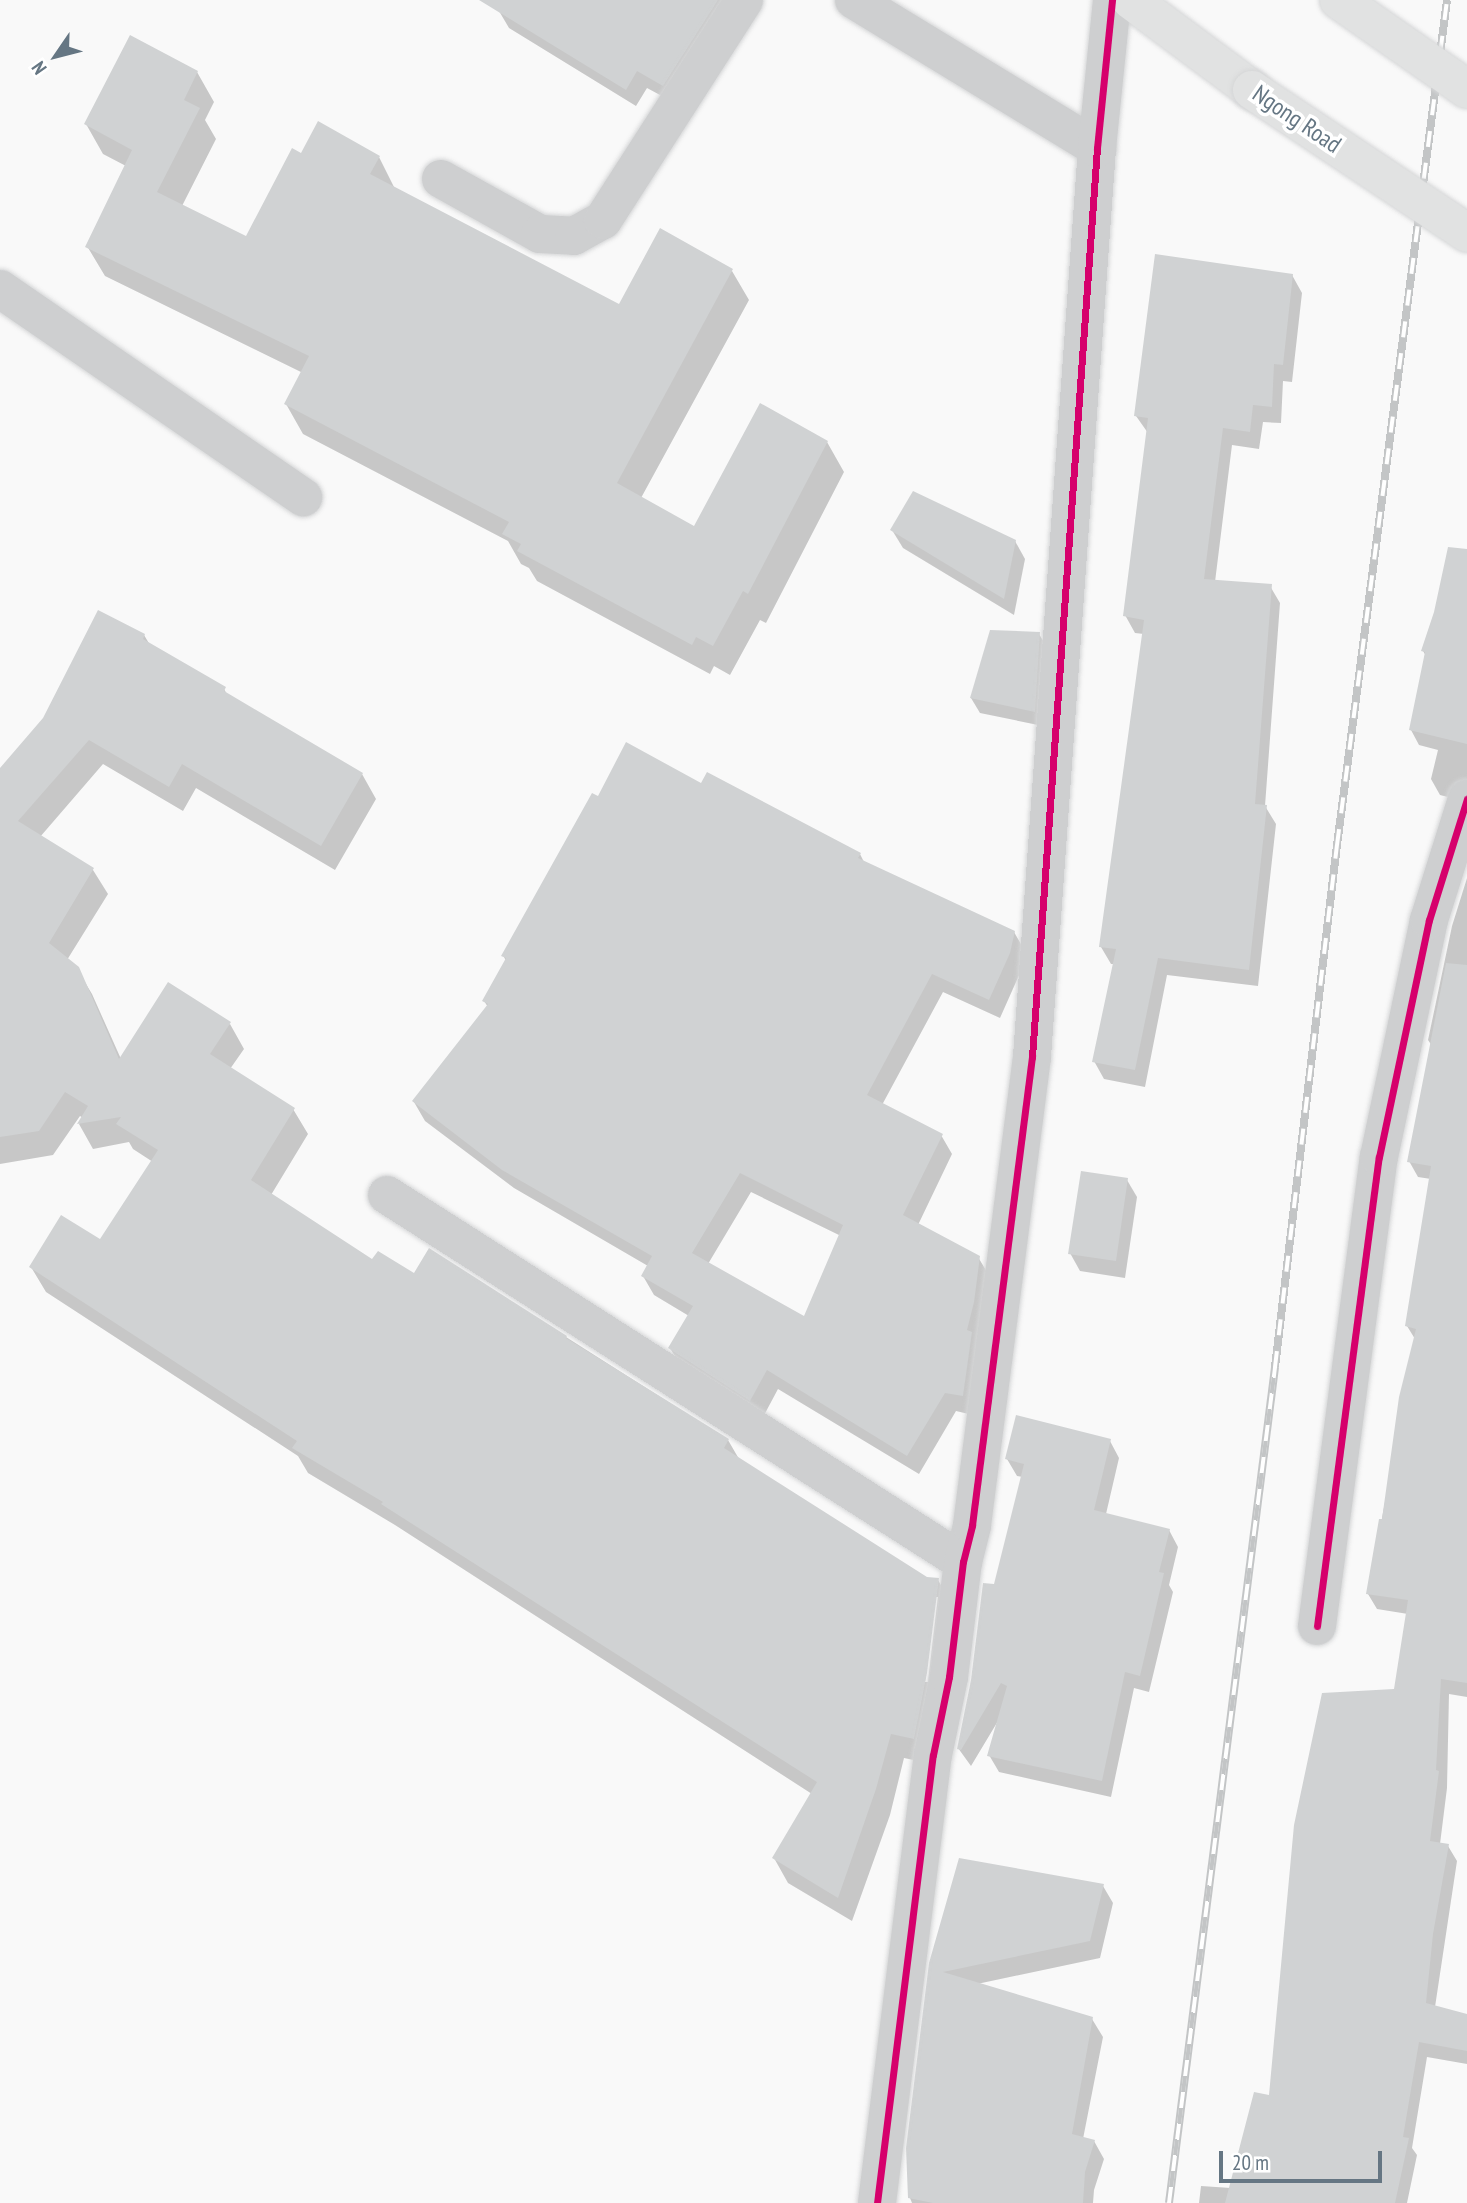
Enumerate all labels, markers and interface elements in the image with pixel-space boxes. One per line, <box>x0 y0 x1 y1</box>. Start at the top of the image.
north arrow <box>21 21 91 91</box>
text: N <box>26 57 52 79</box>
street label: Ngong Road <box>1247 79 1347 159</box>
scale bar <box>1222 2136 1385 2180</box>
text: 20 m <box>1232 2149 1269 2176</box>

